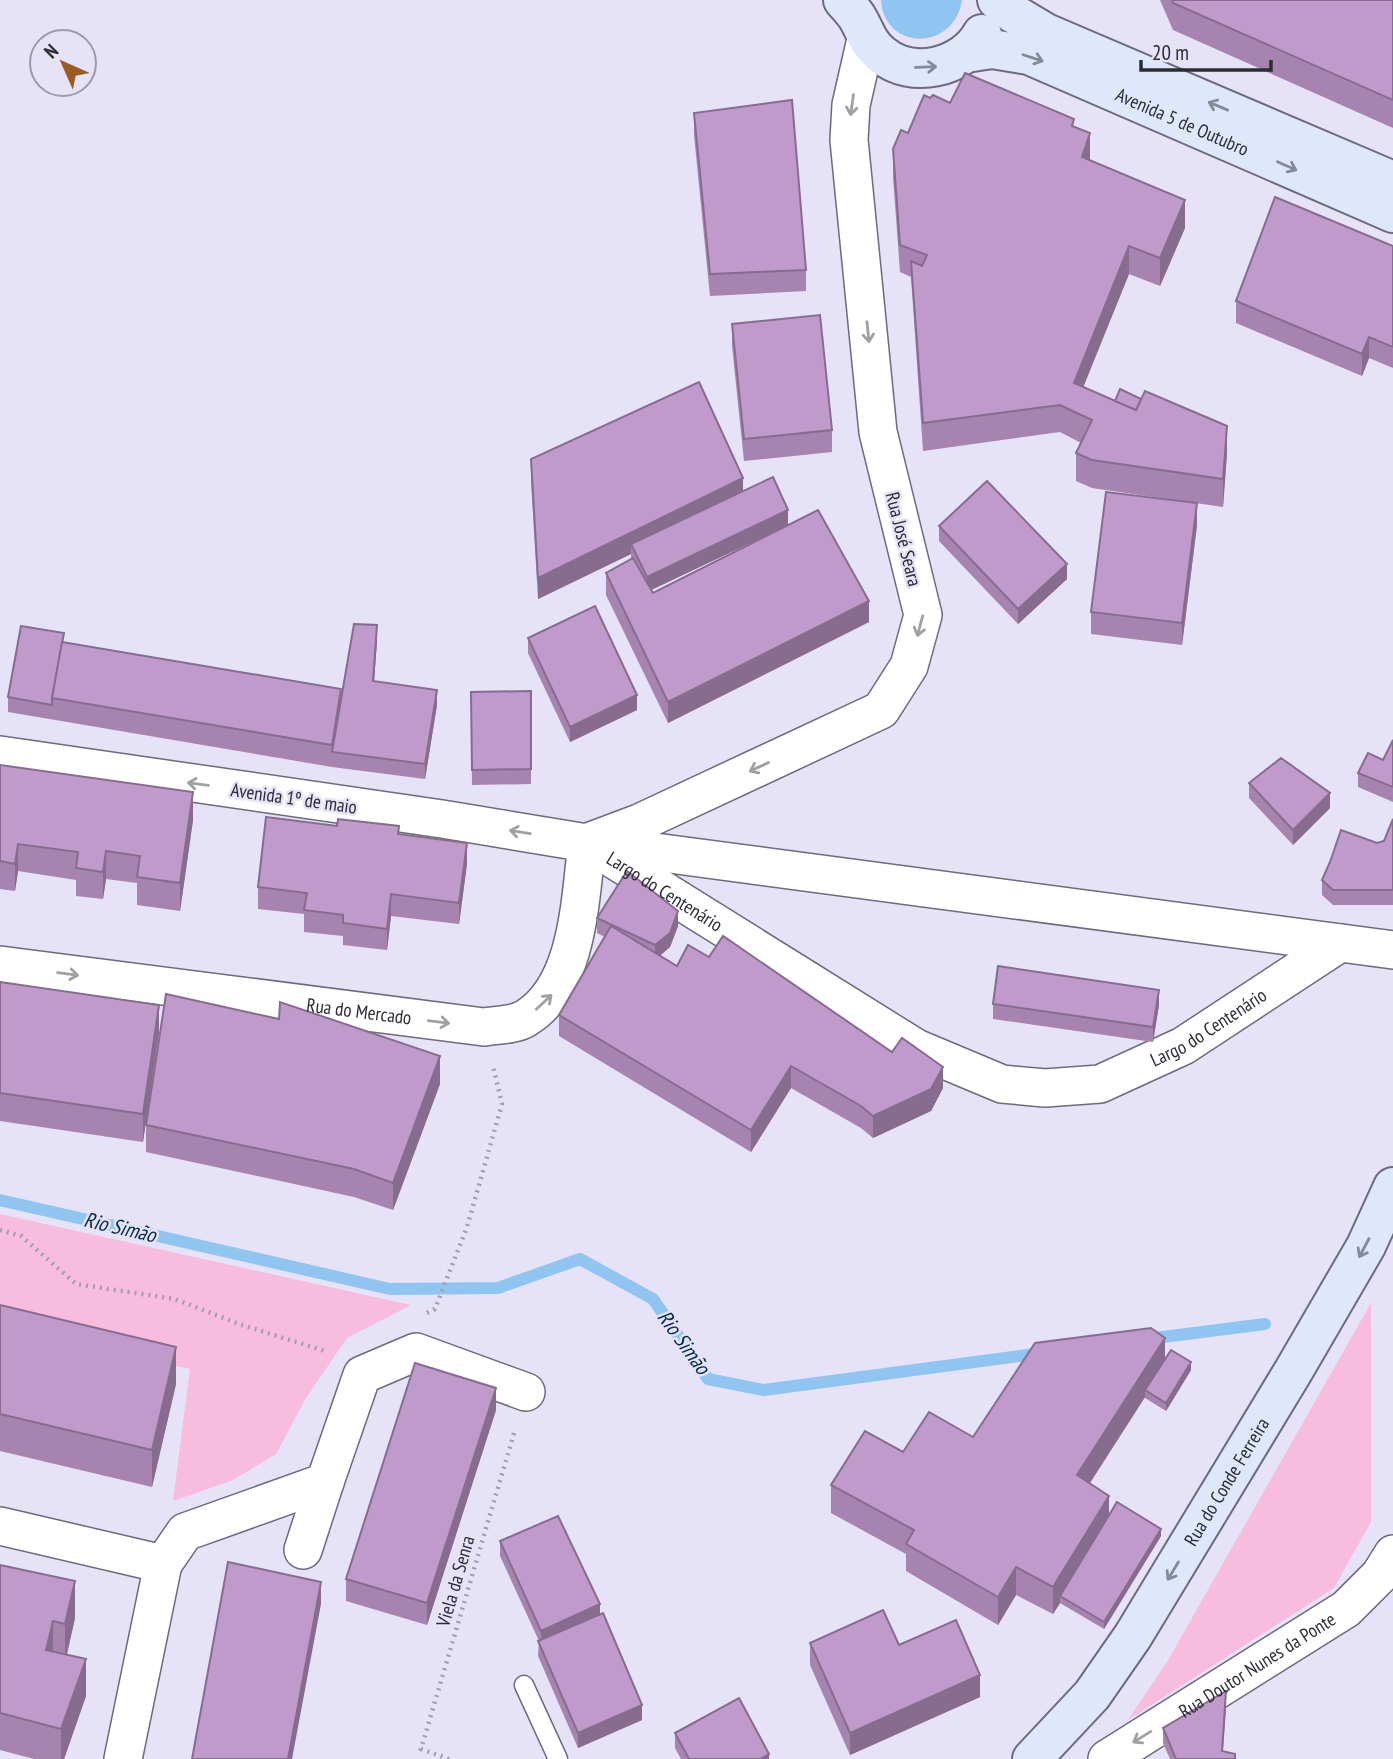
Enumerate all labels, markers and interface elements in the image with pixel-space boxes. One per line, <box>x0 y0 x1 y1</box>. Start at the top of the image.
north arrow <box>28 28 98 98</box>
scale bar <box>1141 28 1270 72</box>
text: N <box>39 39 63 63</box>
text: 20 m <box>1152 39 1189 66</box>
one-way arrow <box>1021 53 1043 65</box>
one-way arrow <box>914 60 937 73</box>
street label: Avenida 5 de Outubro <box>1112 82 1253 161</box>
one-way arrow <box>845 94 858 116</box>
one-way arrow <box>1207 99 1229 112</box>
one-way arrow <box>1276 161 1297 174</box>
one-way arrow <box>861 320 874 343</box>
street label: Rua José Seara <box>881 489 927 589</box>
one-way arrow <box>912 615 925 637</box>
one-way arrow <box>749 762 770 775</box>
one-way arrow <box>187 777 210 790</box>
street label: Avenida 1º de maio <box>229 777 359 819</box>
one-way arrow <box>509 825 532 838</box>
street label: Largo do Centenário <box>602 846 727 937</box>
one-way arrow <box>56 968 79 981</box>
street label: Largo do Centenário <box>1146 983 1271 1071</box>
street label: Rua do Mercado <box>305 992 413 1030</box>
one-way arrow <box>535 994 553 1010</box>
one-way arrow <box>427 1015 450 1028</box>
water label: Rio Simão <box>81 1206 160 1249</box>
one-way arrow <box>1356 1238 1370 1258</box>
water label: Rio Simão <box>652 1305 717 1381</box>
street label: Rua do Conde Ferreira <box>1179 1413 1274 1550</box>
street label: Viela da Senra <box>430 1533 479 1630</box>
one-way arrow <box>1165 1560 1179 1580</box>
street label: Rua Doutor Nunes da Ponte <box>1174 1607 1340 1723</box>
one-way arrow <box>1133 1729 1152 1744</box>

